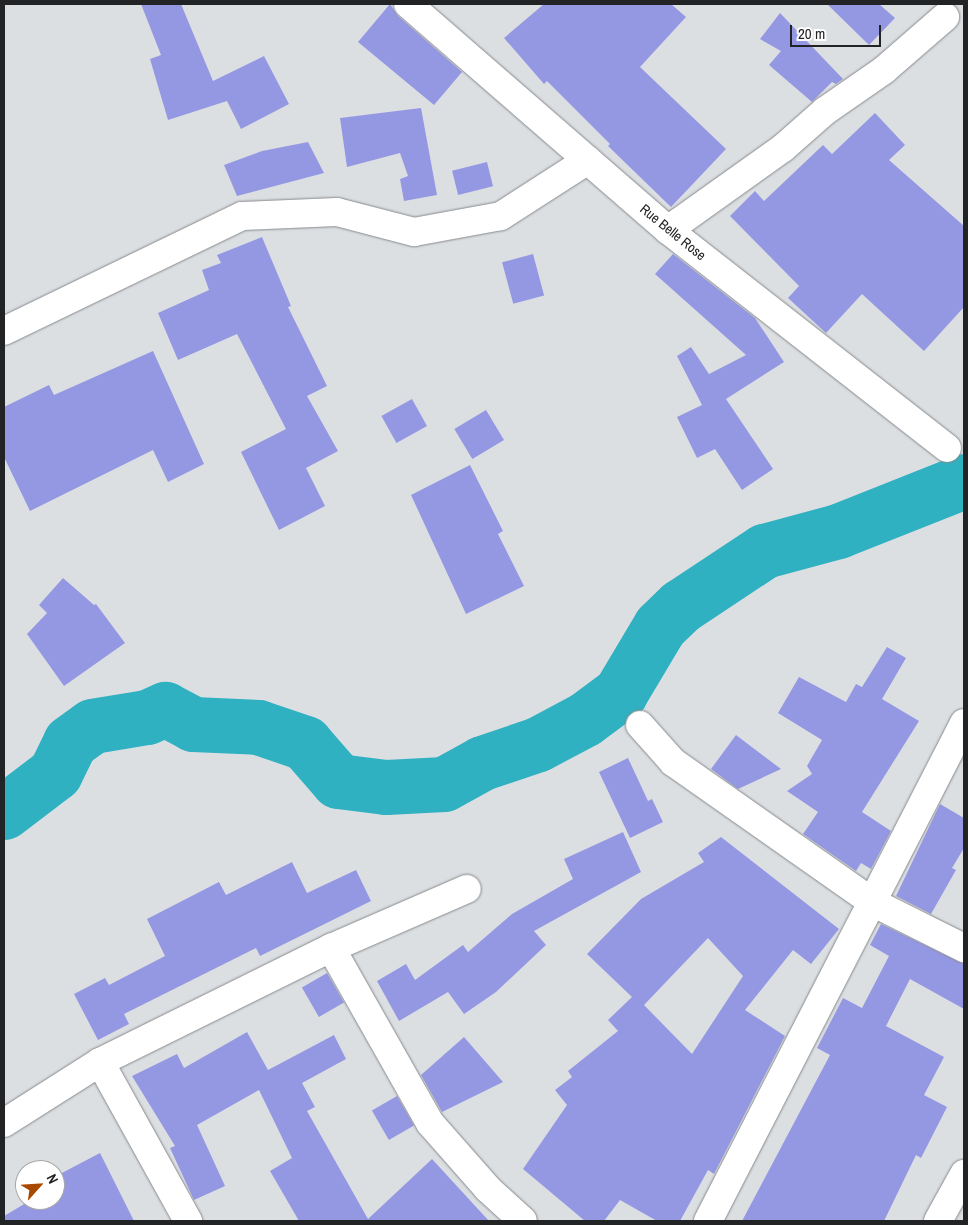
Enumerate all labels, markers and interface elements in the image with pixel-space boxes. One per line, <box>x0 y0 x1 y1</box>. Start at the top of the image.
scale bar <box>793 15 884 47</box>
text: 20 m <box>798 23 825 44</box>
street label: Rue Belle Rose <box>637 200 709 264</box>
north arrow <box>15 1160 65 1210</box>
text: N <box>43 1171 62 1187</box>

